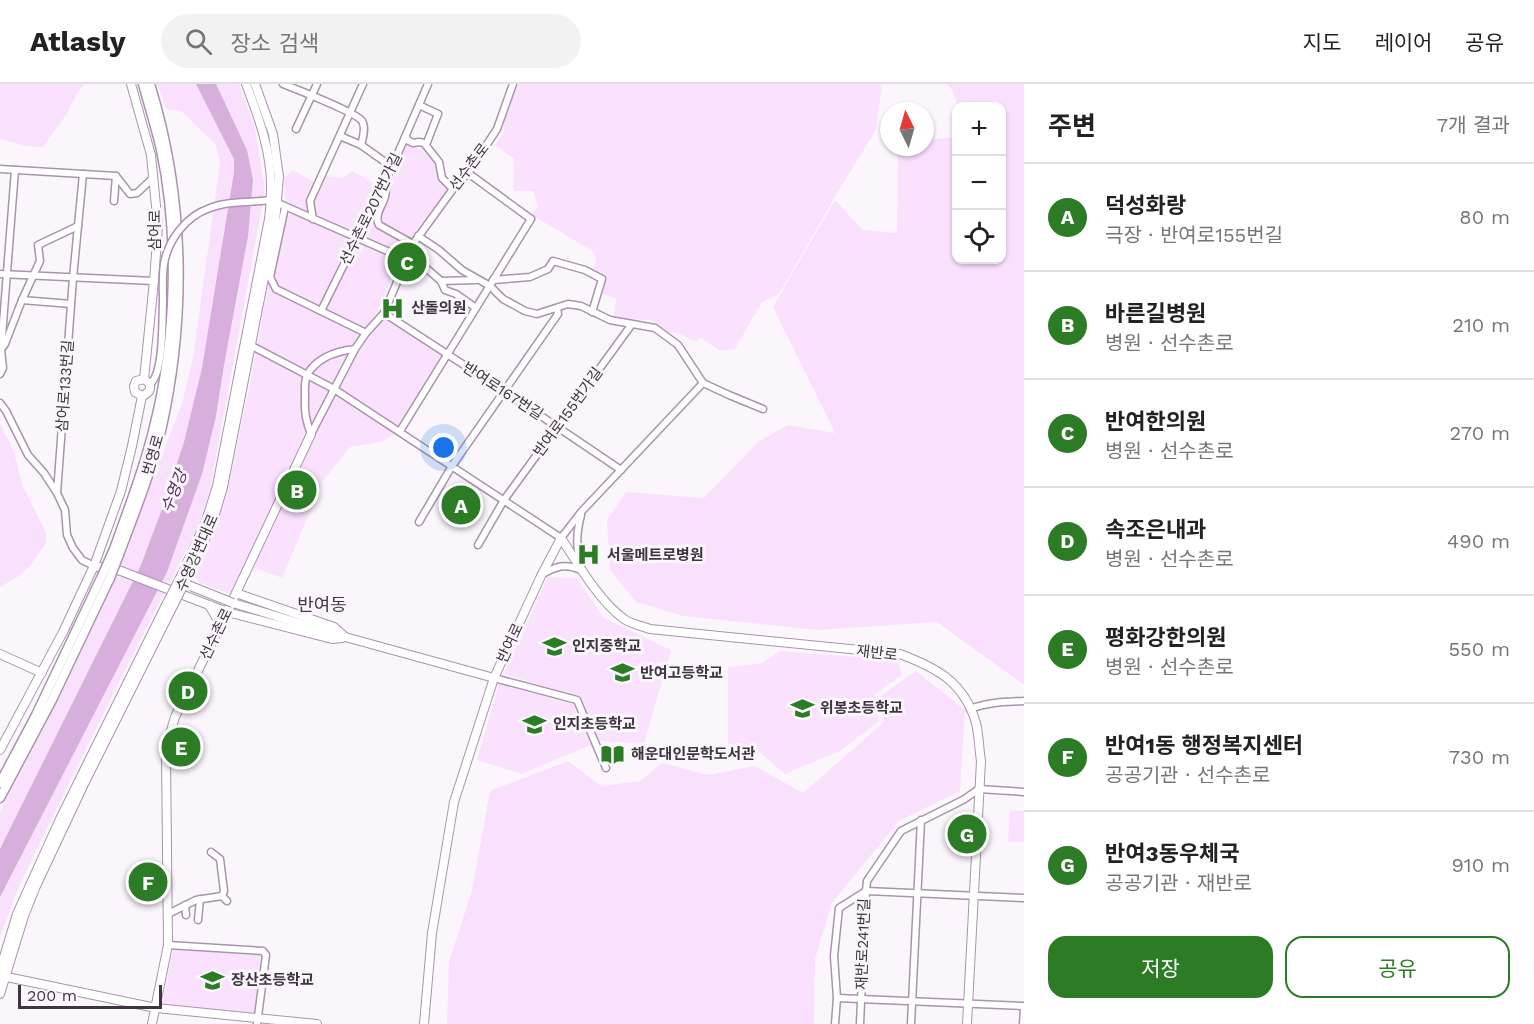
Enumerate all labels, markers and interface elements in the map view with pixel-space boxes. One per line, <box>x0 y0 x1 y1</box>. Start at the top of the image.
search box <box>161 14 581 68</box>
text: Atlasly <box>30 25 125 58</box>
icon: search <box>182 25 215 58</box>
text: 지도 <box>1303 30 1341 55</box>
text: 레이어 <box>1374 30 1432 55</box>
text: 공유 <box>1465 30 1504 55</box>
text: 장소 검색 <box>230 31 319 56</box>
north arrow <box>880 102 934 156</box>
map controls <box>952 102 1006 264</box>
button: + <box>952 102 1006 156</box>
text: 주변 <box>1048 111 1096 141</box>
text: 7개 결과 <box>1437 113 1510 137</box>
street label: 선수촌로 <box>445 140 493 194</box>
street label: 선수촌로207번가길 <box>336 150 406 268</box>
button: − <box>952 156 1006 210</box>
text: 덕성화랑 <box>1105 193 1186 218</box>
text: A <box>1061 205 1074 229</box>
text: 80 m <box>1459 205 1510 229</box>
street label: 삼어로 <box>146 209 164 251</box>
button: locate <box>952 210 1006 264</box>
text: 극장 · 반여로155번길 <box>1105 223 1283 247</box>
pin: C <box>388 240 426 285</box>
hospital icon: 산돌의원 <box>380 295 406 321</box>
place label: 산돌의원 <box>411 299 466 317</box>
text: 바른길병원 <box>1105 301 1206 326</box>
text: B <box>1061 313 1074 337</box>
text: 210 m <box>1452 313 1510 337</box>
text: 병원 · 선수촌로 <box>1105 331 1234 355</box>
street label: 삼어로133번길 <box>53 339 77 433</box>
street label: 반여로167번길 <box>459 358 547 424</box>
street label: 반여로155번가길 <box>530 364 606 460</box>
text: 반여한의원 <box>1105 409 1206 434</box>
text: C <box>1061 421 1074 445</box>
text: 270 m <box>1450 421 1510 445</box>
street label: 번영로 <box>139 433 167 477</box>
your location <box>429 433 458 462</box>
text: 병원 · 선수촌로 <box>1105 439 1234 463</box>
water label: 수영강 <box>157 465 192 515</box>
pin: B <box>278 468 316 512</box>
pin: A <box>442 482 480 528</box>
street label: 수영강변대로 <box>172 512 222 594</box>
text: 속조은내과 <box>1105 517 1206 542</box>
text: D <box>1060 529 1075 553</box>
text: 490 m <box>1447 529 1510 553</box>
hospital icon: 서울메트로병원 <box>576 542 602 568</box>
place label: 서울메트로병원 <box>607 546 704 564</box>
text: 병원 · 선수촌로 <box>1105 547 1234 571</box>
district label: 반여동 <box>297 594 347 615</box>
street label: 선수촌로 <box>196 605 236 663</box>
street label: 반여로 <box>493 620 527 666</box>
text: 평화강한의원 <box>1105 625 1226 650</box>
school or university icon: 인지중학교 <box>541 633 567 659</box>
place label: 인지중학교 <box>572 637 641 655</box>
text: E <box>1061 637 1074 661</box>
text: 550 m <box>1448 637 1510 661</box>
street label: 재반로 <box>855 642 899 664</box>
text: 병원 · 선수촌로 <box>1105 655 1234 679</box>
school or university icon: 반여고등학교 <box>609 660 635 686</box>
place label: 반여고등학교 <box>640 664 723 682</box>
pin: D <box>168 668 207 714</box>
school or university icon: 위봉초등학교 <box>789 695 815 721</box>
place label: 위봉초등학교 <box>820 699 903 717</box>
school or university icon: 인지초등학교 <box>522 711 548 737</box>
place label: 인지초등학교 <box>553 715 636 733</box>
pin: E <box>162 724 201 770</box>
text: 반여1동 행정복지센터 <box>1105 733 1303 758</box>
library icon: 해운대인문학도서관 <box>600 741 626 767</box>
place label: 해운대인문학도서관 <box>631 745 755 763</box>
text: F <box>1061 745 1074 769</box>
text: 730 m <box>1449 745 1510 769</box>
text: 공공기관 · 선수촌로 <box>1105 763 1270 787</box>
pin: G <box>948 812 986 856</box>
text: 반여3동우체국 <box>1105 841 1240 866</box>
text: G <box>1060 853 1075 877</box>
text: 910 m <box>1452 853 1510 877</box>
pin: F <box>128 860 168 904</box>
text: 공공기관 · 재반로 <box>1105 871 1252 895</box>
street label: 재반로241번길 <box>852 898 874 990</box>
button: 저장 <box>1048 936 1273 998</box>
button: 공유 <box>1285 936 1510 998</box>
school or university icon: 장산초등학교 <box>200 967 226 993</box>
place label: 장산초등학교 <box>231 971 314 989</box>
scale bar <box>18 982 162 1010</box>
text: 200 m <box>27 986 77 1005</box>

